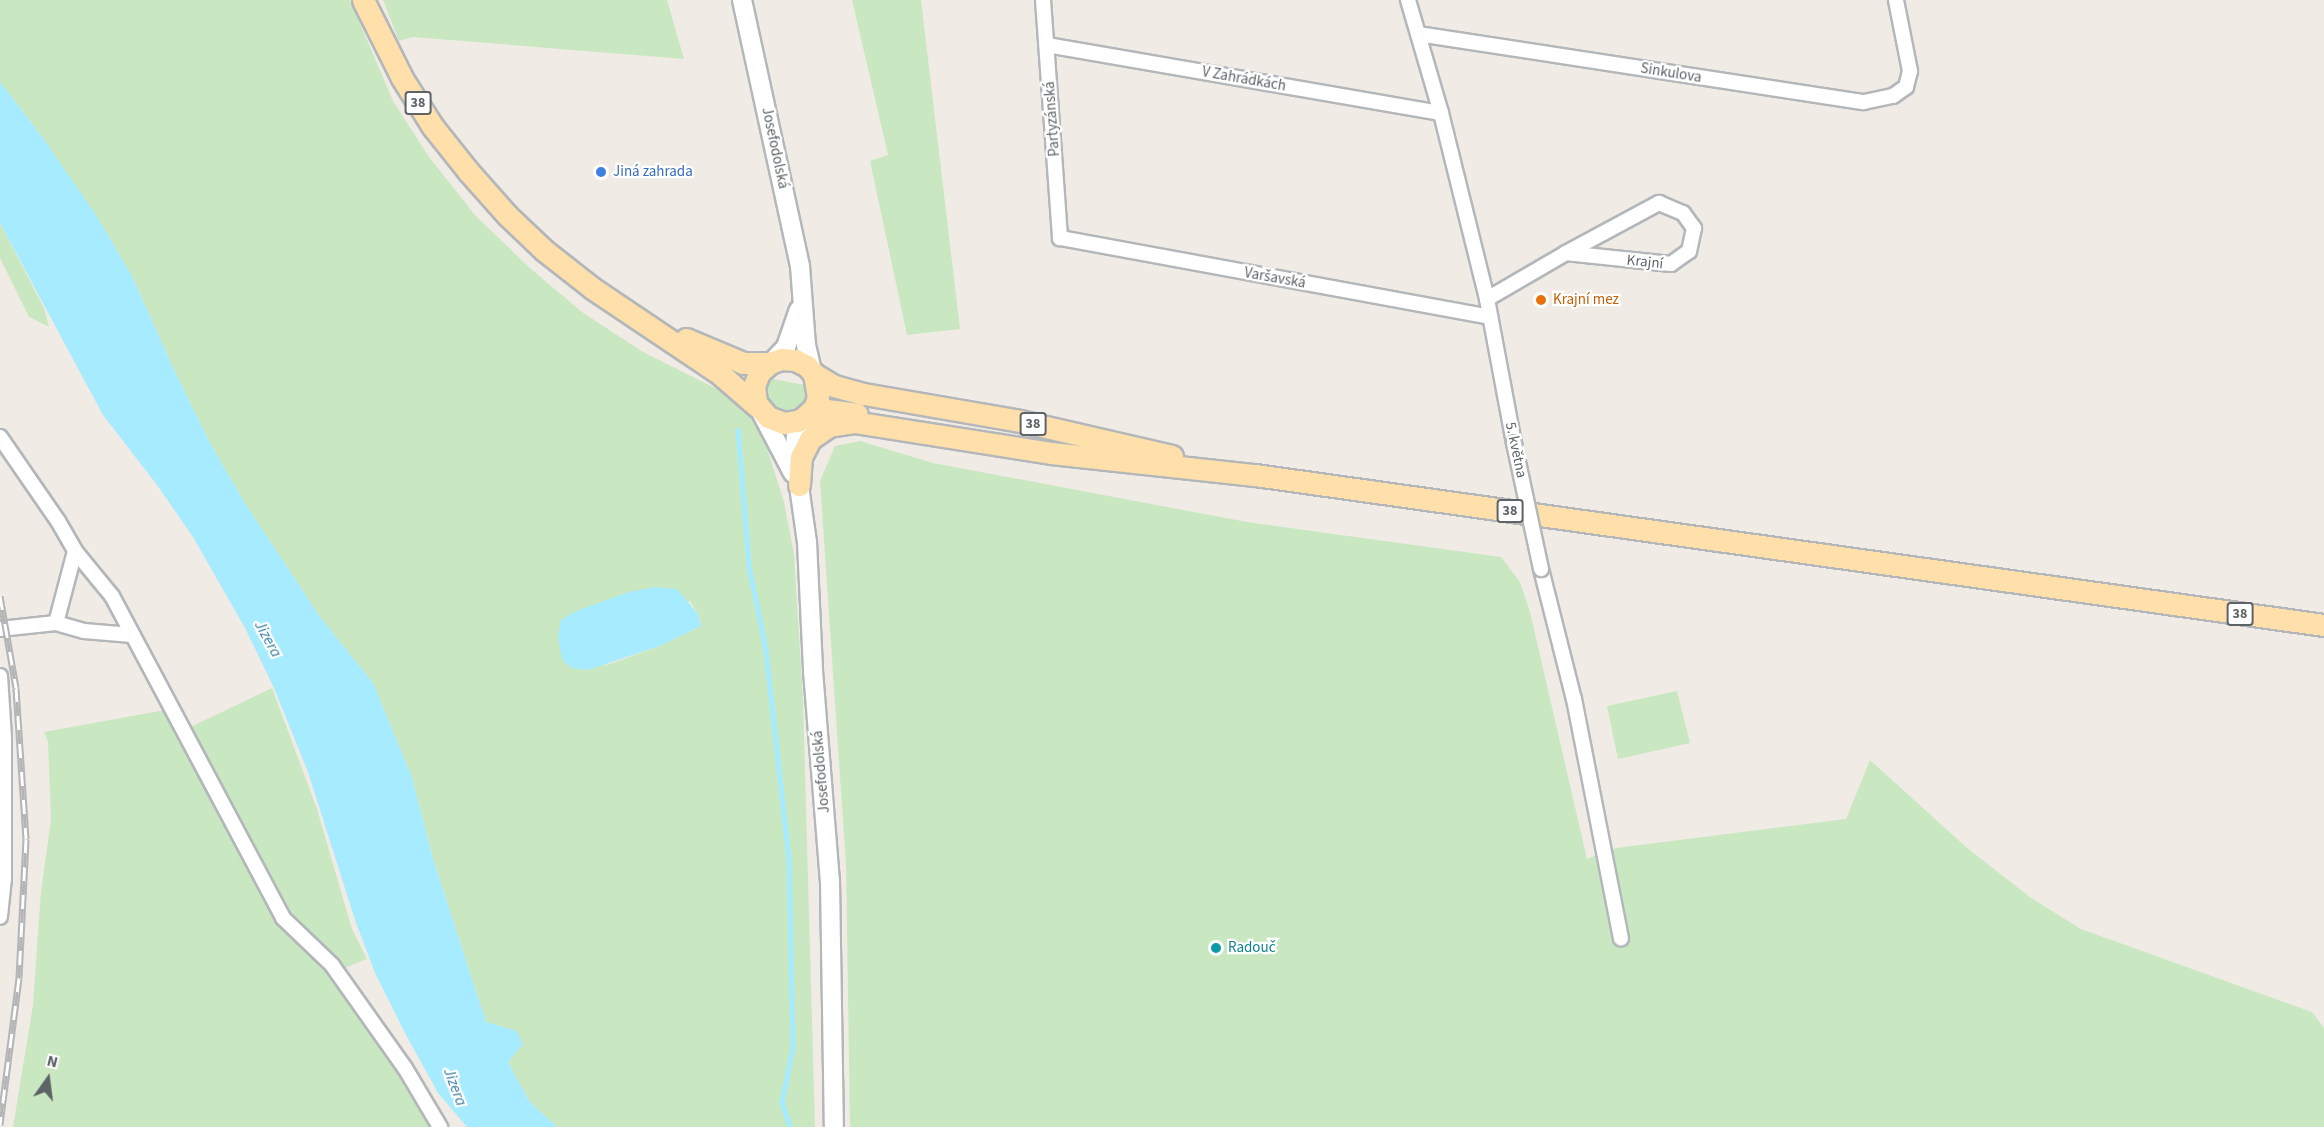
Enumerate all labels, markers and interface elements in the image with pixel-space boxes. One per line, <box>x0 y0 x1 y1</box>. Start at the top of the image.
street label: Sinkulova <box>1639 59 1703 87</box>
street label: V Zahrádkách <box>1201 63 1287 95</box>
street label: Partyzánská <box>1040 81 1064 157</box>
road number: 38 <box>404 92 432 114</box>
street label: Josefodolská <box>758 106 792 190</box>
place label: Jiná zahrada <box>613 163 693 181</box>
marker: Jiná zahrada <box>594 165 608 179</box>
street label: Krajní <box>1626 251 1664 273</box>
street label: Varšavská <box>1243 264 1307 292</box>
place label: Krajní mez <box>1553 291 1619 309</box>
marker: Krajní mez <box>1534 293 1548 307</box>
road number: 38 <box>1020 413 1046 435</box>
street label: 5. května <box>1501 420 1531 480</box>
road number: 38 <box>1496 500 1524 522</box>
road number: 38 <box>2226 603 2254 625</box>
water label: Jizera <box>250 617 286 661</box>
street label: Josefodolská <box>808 730 834 814</box>
place label: Radouč <box>1228 939 1275 957</box>
marker: Radouč <box>1209 941 1223 955</box>
north arrow <box>18 1049 78 1109</box>
text: N <box>45 1050 60 1073</box>
water label: Jizera <box>439 1065 471 1109</box>

